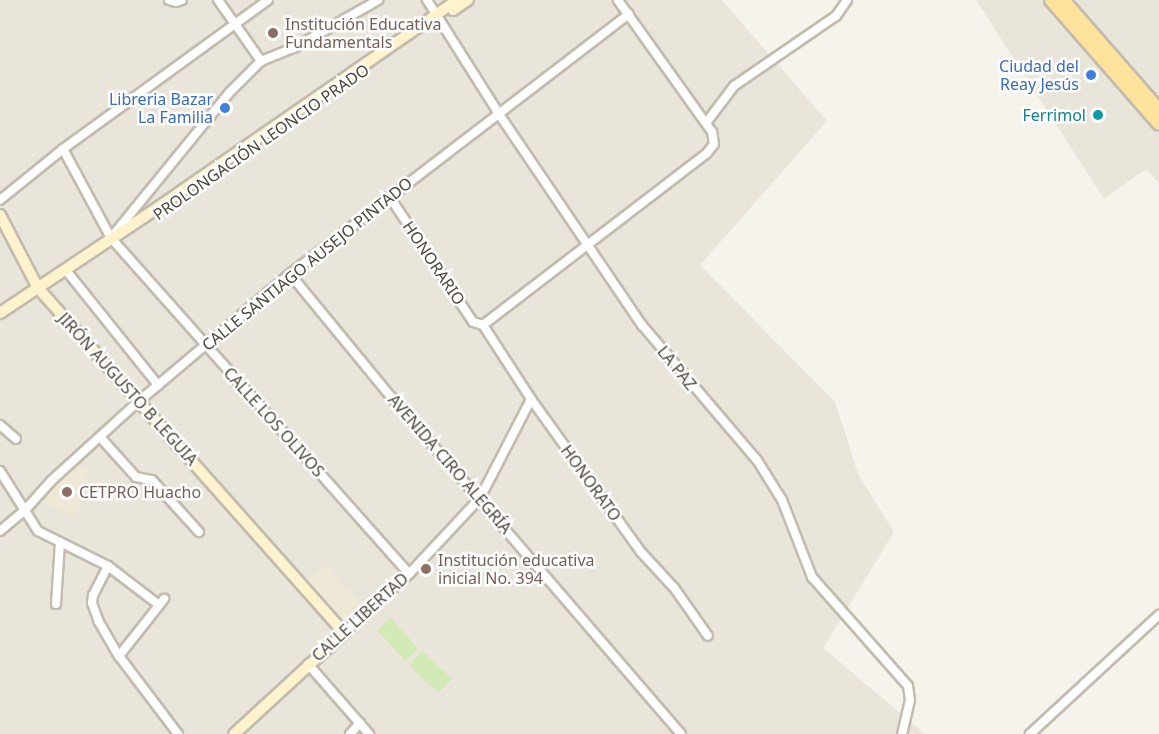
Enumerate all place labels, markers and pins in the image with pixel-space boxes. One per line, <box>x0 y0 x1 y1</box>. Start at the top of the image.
place label: Institución Educativa Fundamentals <box>285 14 441 52</box>
marker: Institución Educativa Fundamentals <box>266 26 280 40</box>
place label: Ciudad del Reay Jesús <box>999 56 1079 94</box>
marker: Ciudad del Reay Jesús <box>1084 68 1098 82</box>
place label: Libreria Bazar La Familia <box>109 89 213 127</box>
marker: Libreria Bazar La Familia <box>218 101 232 115</box>
place label: Ferrimol <box>1023 105 1086 125</box>
marker: Ferrimol <box>1091 108 1105 122</box>
place label: CETPRO Huacho <box>79 482 201 502</box>
marker: CETPRO Huacho <box>60 485 74 499</box>
place label: Institución educativa inicial No. 394 <box>438 550 594 588</box>
marker: Institución educativa inicial No. 394 <box>419 562 433 576</box>

